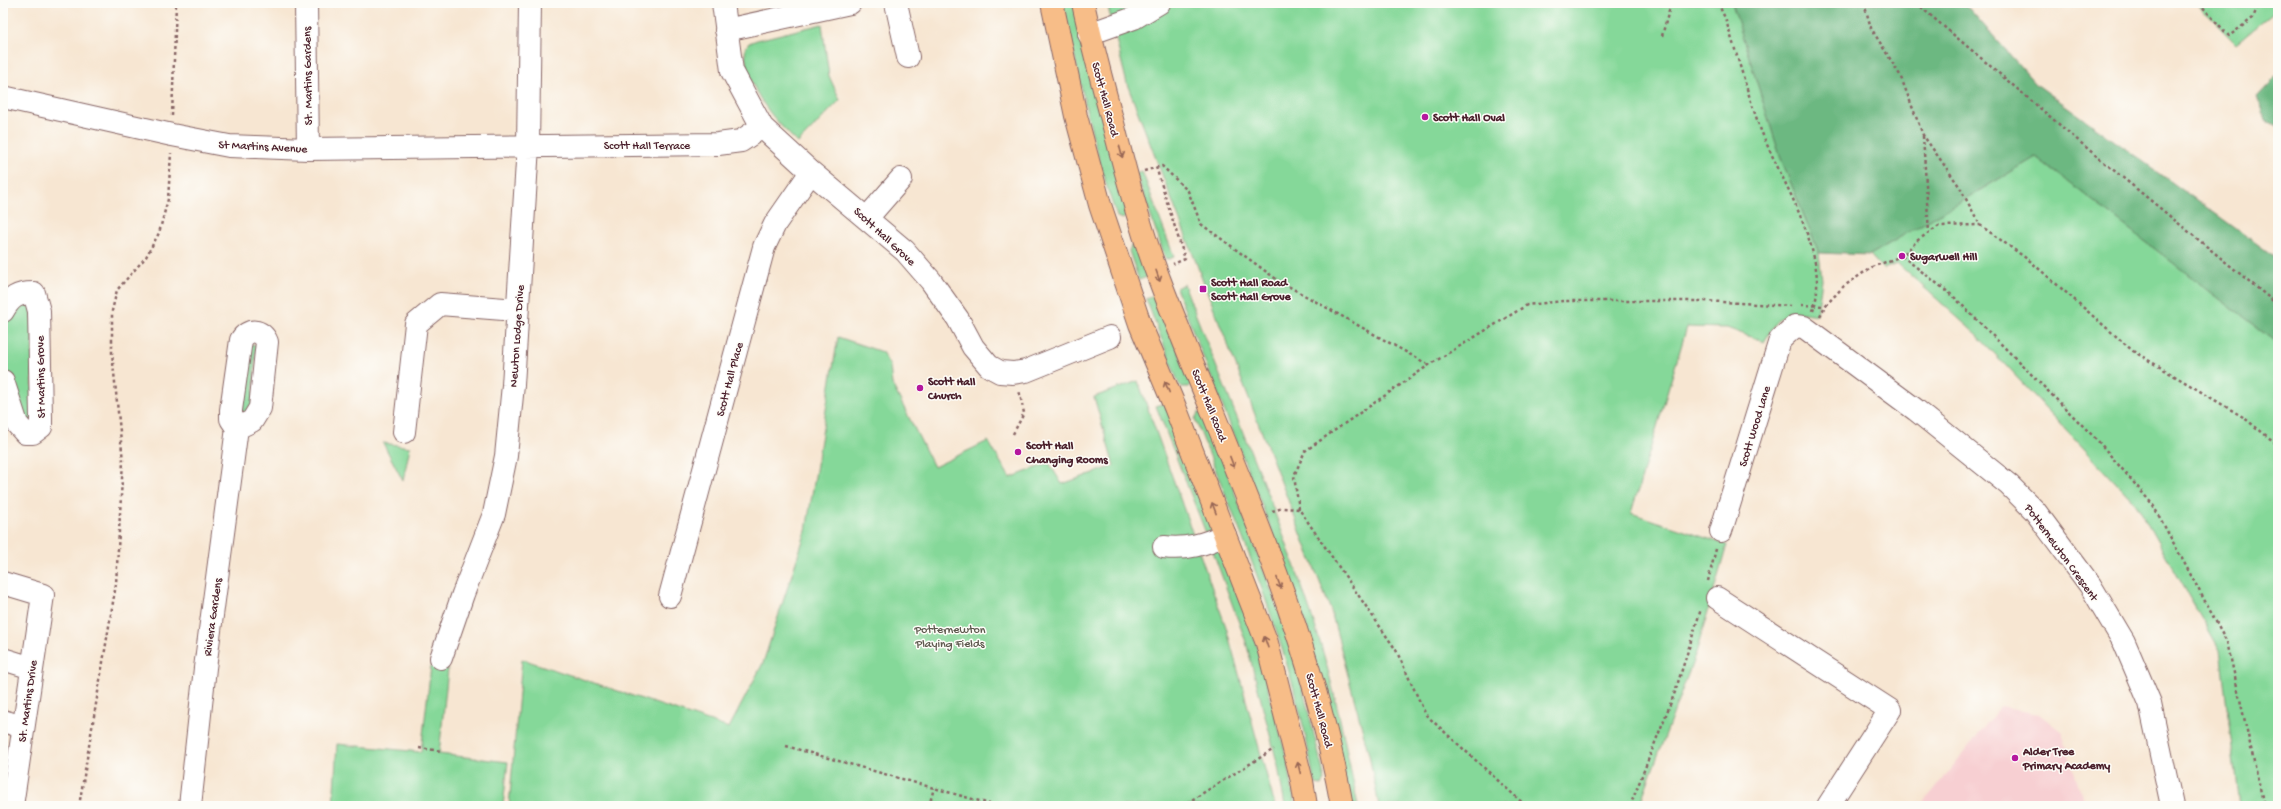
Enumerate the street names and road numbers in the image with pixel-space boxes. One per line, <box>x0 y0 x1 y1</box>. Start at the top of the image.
street label: St. Martins Gardens <box>301 26 317 125</box>
street label: Scott Hall Road <box>1087 61 1121 139</box>
street label: St Martins Avenue <box>218 139 309 157</box>
street label: Scott Hall Terrace <box>604 140 691 154</box>
street label: Scott Hall Grove <box>850 205 918 270</box>
street label: Newton Lodge Drive <box>507 284 529 388</box>
street label: St Martins Grove <box>34 335 50 418</box>
street label: Scott Hall Place <box>714 340 748 418</box>
street label: Scott Hall Road <box>1187 368 1229 445</box>
street label: Scott Wood Lane <box>1737 384 1775 469</box>
street label: Potternewton Crescent <box>2020 501 2101 605</box>
street label: Riviera Gardens <box>202 577 226 657</box>
street label: St. Martins Drive <box>16 658 42 743</box>
street label: Scott Hall Road <box>1301 672 1335 750</box>

